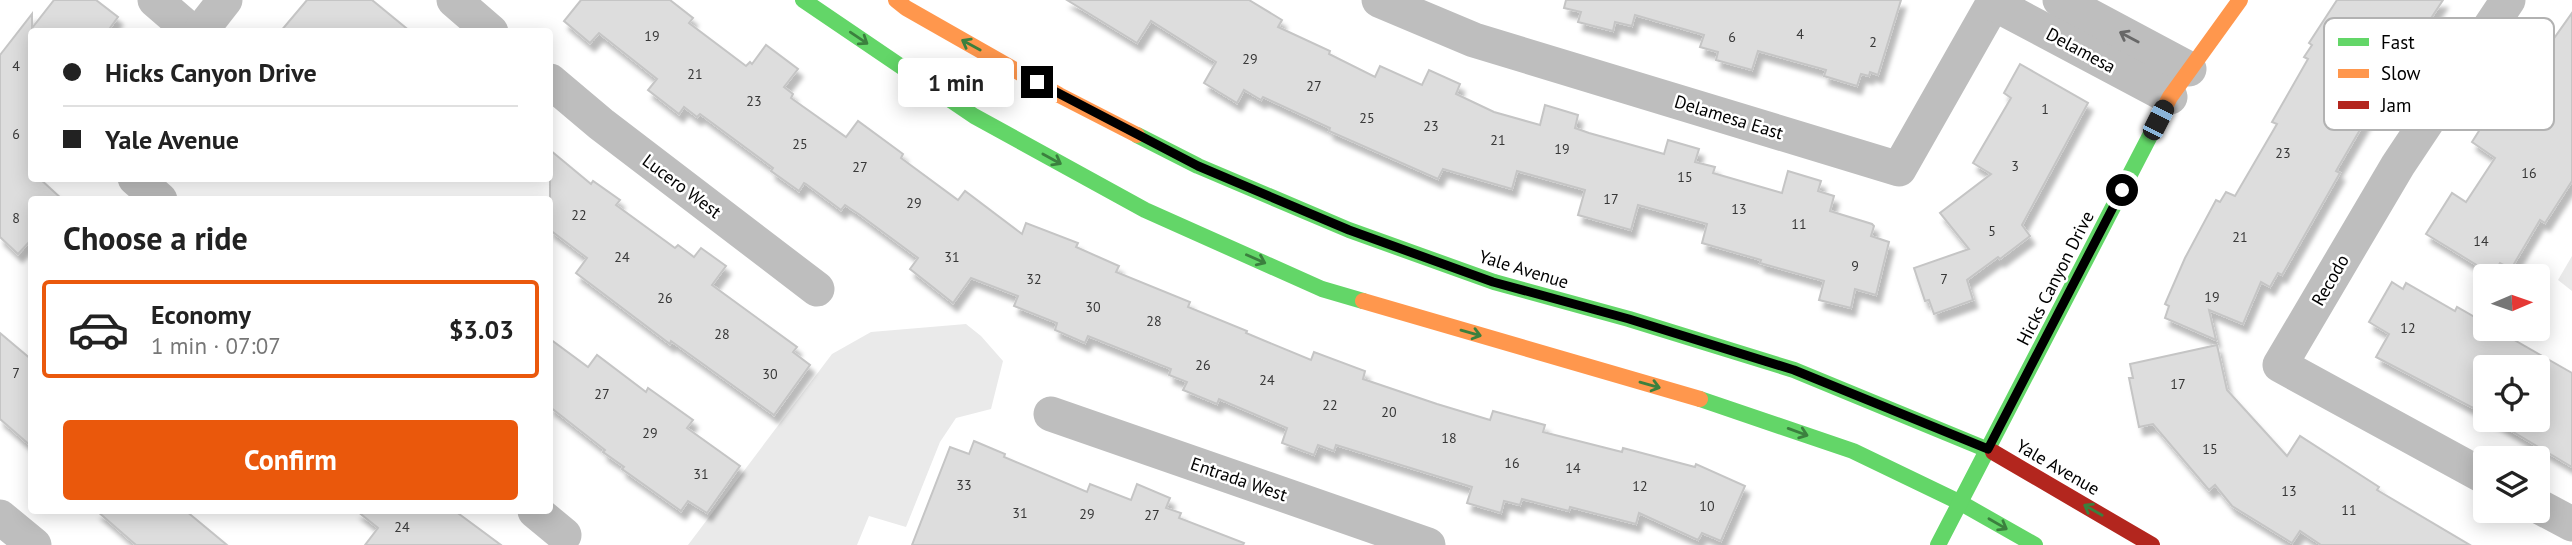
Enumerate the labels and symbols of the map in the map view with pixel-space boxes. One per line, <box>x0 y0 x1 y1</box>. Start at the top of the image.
legend <box>2324 18 2554 130</box>
street label: Delamesa <box>2042 22 2120 78</box>
house number: 4 <box>1796 25 1804 43</box>
house number: 19 <box>644 27 660 45</box>
house number: 6 <box>1728 28 1736 46</box>
one-way arrow <box>2119 30 2140 44</box>
text: Fast <box>2381 30 2415 54</box>
one-way arrow <box>849 31 868 45</box>
house number: 2 <box>1869 33 1877 51</box>
one-way arrow <box>962 38 982 52</box>
house number: 29 <box>1242 50 1258 68</box>
house number: 4 <box>12 57 20 75</box>
callout: 1 min <box>897 57 1012 106</box>
text: Slow <box>2381 61 2421 85</box>
house number: 21 <box>687 65 703 83</box>
route end <box>1021 66 1053 98</box>
house number: 27 <box>1306 77 1322 95</box>
street label: Delamesa East <box>1672 90 1786 144</box>
house number: 23 <box>746 92 762 110</box>
text: Jam <box>2380 93 2411 117</box>
car <box>2140 97 2177 143</box>
house number: 1 <box>2041 100 2049 118</box>
house number: 25 <box>1359 109 1375 127</box>
house number: 23 <box>1423 117 1439 135</box>
house number: 6 <box>12 125 20 143</box>
house number: 21 <box>1490 131 1506 149</box>
house number: 25 <box>792 135 808 153</box>
house number: 19 <box>1554 140 1570 158</box>
house number: 23 <box>2275 144 2291 162</box>
street label: Lucero West <box>638 149 726 223</box>
one-way arrow <box>1041 153 1062 166</box>
house number: 3 <box>2011 157 2019 175</box>
house number: 27 <box>852 158 868 176</box>
house number: 16 <box>2521 164 2537 182</box>
house number: 15 <box>1677 168 1693 186</box>
route start <box>2106 174 2138 206</box>
house number: 17 <box>1603 190 1619 208</box>
house number: 29 <box>906 194 922 212</box>
house number: 13 <box>1731 200 1747 218</box>
house number: 22 <box>571 206 587 224</box>
street label: Hicks Canyon Drive <box>2011 207 2099 349</box>
house number: 8 <box>12 209 20 227</box>
house number: 11 <box>1791 215 1807 233</box>
house number: 5 <box>1988 222 1996 240</box>
house number: 21 <box>2232 228 2248 246</box>
house number: 14 <box>2473 232 2489 250</box>
street label: Yale Avenue <box>1476 244 1572 294</box>
house number: 24 <box>614 248 630 266</box>
house number: 31 <box>944 248 960 266</box>
street label: Recodo <box>2306 250 2354 310</box>
one-way arrow <box>1245 253 1266 266</box>
house number: 9 <box>1851 257 1859 275</box>
north arrow <box>2473 264 2550 341</box>
house number: 32 <box>1026 270 1042 288</box>
house number: 7 <box>1940 270 1948 288</box>
house number: 19 <box>2204 288 2220 306</box>
house number: 26 <box>657 289 673 307</box>
house number: 30 <box>1085 298 1101 316</box>
house number: 28 <box>1146 312 1162 330</box>
house number: 12 <box>2400 319 2416 337</box>
house number: 28 <box>714 325 730 343</box>
one-way arrow <box>1460 327 1482 340</box>
house number: 26 <box>1195 356 1211 374</box>
house number: 7 <box>12 364 20 382</box>
house number: 30 <box>762 365 778 383</box>
house number: 24 <box>1259 371 1275 389</box>
house number: 17 <box>2170 375 2186 393</box>
one-way arrow <box>1639 379 1661 392</box>
house number: 27 <box>594 385 610 403</box>
house number: 22 <box>1322 396 1338 414</box>
house number: 20 <box>1381 403 1397 421</box>
house number: 29 <box>642 424 658 442</box>
one-way arrow <box>1787 426 1808 439</box>
house number: 18 <box>1441 429 1457 447</box>
street label: Yale Avenue <box>2012 434 2104 500</box>
house number: 15 <box>2202 440 2218 458</box>
street label: Entrada West <box>1188 452 1290 506</box>
house number: 16 <box>1504 454 1520 472</box>
house number: 14 <box>1565 459 1581 477</box>
house number: 31 <box>693 465 709 483</box>
house number: 33 <box>956 476 972 494</box>
house number: 12 <box>1632 477 1648 495</box>
house number: 13 <box>2281 482 2297 500</box>
house number: 10 <box>1699 497 1715 515</box>
house number: 11 <box>2341 501 2357 519</box>
one-way arrow <box>2084 503 2104 517</box>
house number: 31 <box>1012 504 1028 522</box>
house number: 29 <box>1079 505 1095 523</box>
house number: 27 <box>1144 506 1160 524</box>
one-way arrow <box>1987 517 2007 531</box>
house number: 24 <box>394 518 410 536</box>

